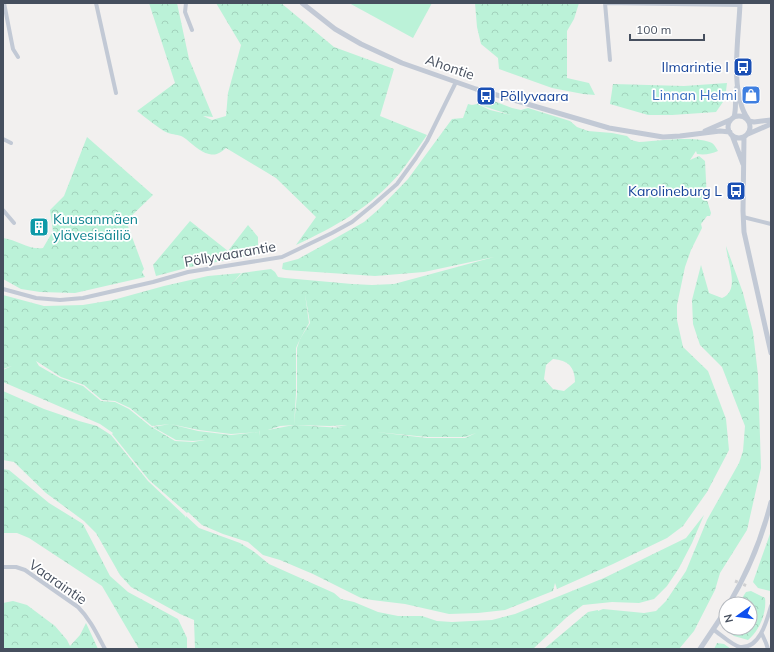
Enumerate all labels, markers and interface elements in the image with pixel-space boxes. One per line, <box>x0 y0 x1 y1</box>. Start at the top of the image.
scale bar <box>630 16 704 42</box>
text: 100 m <box>636 22 671 37</box>
street label: Ahontie <box>423 50 477 84</box>
bus stop icon: Ilmarintie I <box>732 56 754 78</box>
place label: Ilmarintie I <box>662 58 729 76</box>
shop icon: Linnan Helmi <box>740 84 762 106</box>
bus stop icon: Pöllyvaara <box>475 85 497 107</box>
place label: Linnan Helmi <box>652 86 737 104</box>
place label: Pöllyvaara <box>500 87 569 105</box>
bus stop icon: Karolineburg L <box>725 180 747 202</box>
place label: Karolineburg L <box>628 182 722 200</box>
place label: Kuusanmäen ylävesisäiliö <box>53 210 138 244</box>
building icon: Kuusanmäen ylävesisäiliö <box>28 216 50 238</box>
street label: Pöllyvaarantie <box>183 237 277 271</box>
street label: Vaaraintie <box>26 556 90 608</box>
north arrow <box>718 596 758 636</box>
text: N <box>720 613 736 624</box>

